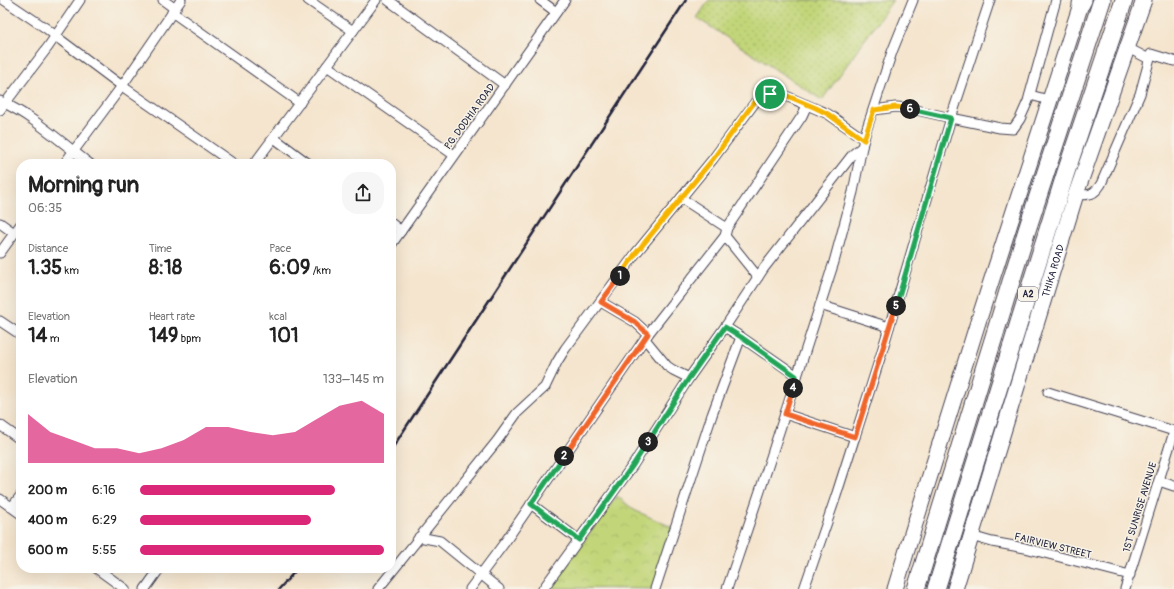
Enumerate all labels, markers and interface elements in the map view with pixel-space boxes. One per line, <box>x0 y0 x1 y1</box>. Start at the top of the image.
pin <box>753 77 787 111</box>
street label: P.G. DODHIA ROAD <box>442 81 498 152</box>
icon: arrive <box>759 83 781 105</box>
pin: 6 <box>900 99 920 119</box>
text: 6 <box>907 102 913 115</box>
text: Morning run <box>28 171 139 199</box>
button: share <box>342 172 384 214</box>
text: 06:35 <box>28 200 62 216</box>
text: Distance <box>28 242 68 255</box>
text: Time <box>149 242 172 255</box>
text: Pace <box>269 242 291 255</box>
street label: THIKA ROAD <box>1040 243 1067 299</box>
text: 1.35 <box>28 255 62 280</box>
text: 8:18 <box>149 255 182 280</box>
text: 6:09 <box>269 255 310 280</box>
text: km <box>62 264 79 277</box>
text: /km <box>310 264 331 277</box>
pin: 1 <box>610 266 630 286</box>
text: 1 <box>618 269 622 282</box>
road number: A2 <box>1018 287 1038 301</box>
pin: 5 <box>886 296 906 316</box>
text: 5 <box>893 299 899 312</box>
text: Elevation <box>28 310 70 323</box>
text: Heart rate <box>149 310 195 323</box>
text: kcal <box>269 310 287 323</box>
text: 14 <box>28 323 47 348</box>
text: 149 <box>149 323 178 348</box>
text: 101 <box>269 323 299 348</box>
text: m <box>47 332 60 345</box>
text: bpm <box>178 332 201 345</box>
text: Elevation <box>28 371 78 387</box>
text: 133–145 m <box>323 371 384 387</box>
pin: 4 <box>783 378 803 398</box>
text: 4 <box>790 381 796 394</box>
pin: 3 <box>638 432 658 452</box>
text: 3 <box>645 435 651 448</box>
pin: 2 <box>554 446 574 466</box>
text: 2 <box>561 449 567 462</box>
street label: 1ST SUNRISE AVENUE <box>1121 461 1159 554</box>
text: 200 m <box>28 482 67 498</box>
text: 6:16 <box>92 482 116 498</box>
text: 400 m <box>28 512 68 528</box>
text: 6:29 <box>92 512 117 528</box>
street label: FAIRVIEW STREET <box>1013 531 1093 561</box>
text: 600 m <box>28 542 68 558</box>
text: 5:55 <box>92 542 117 558</box>

